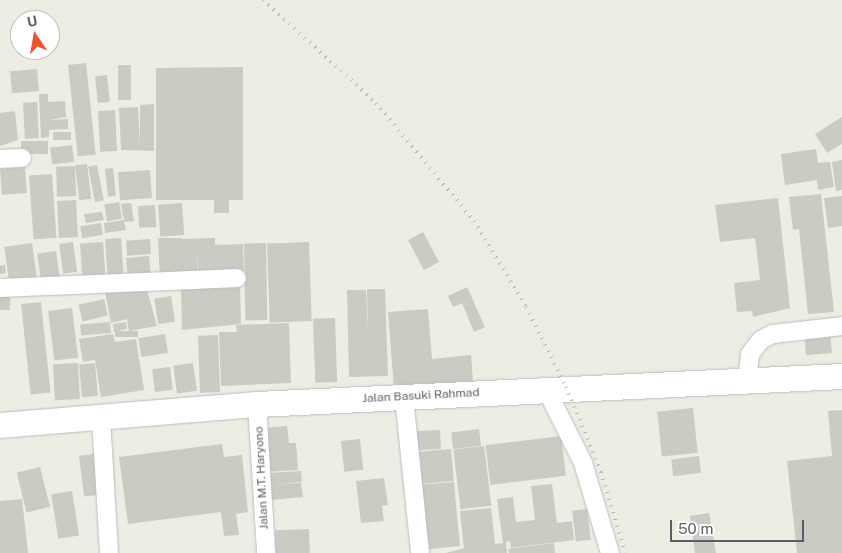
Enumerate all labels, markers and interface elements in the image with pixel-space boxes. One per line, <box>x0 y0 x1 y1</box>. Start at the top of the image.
north arrow <box>10 10 60 60</box>
text: U <box>25 12 39 30</box>
street label: Jalan Basuki Rahmad <box>362 386 480 406</box>
street label: Jalan M.T. Haryono <box>252 426 272 530</box>
scale bar <box>672 510 806 542</box>
text: 50 m <box>678 520 713 537</box>

